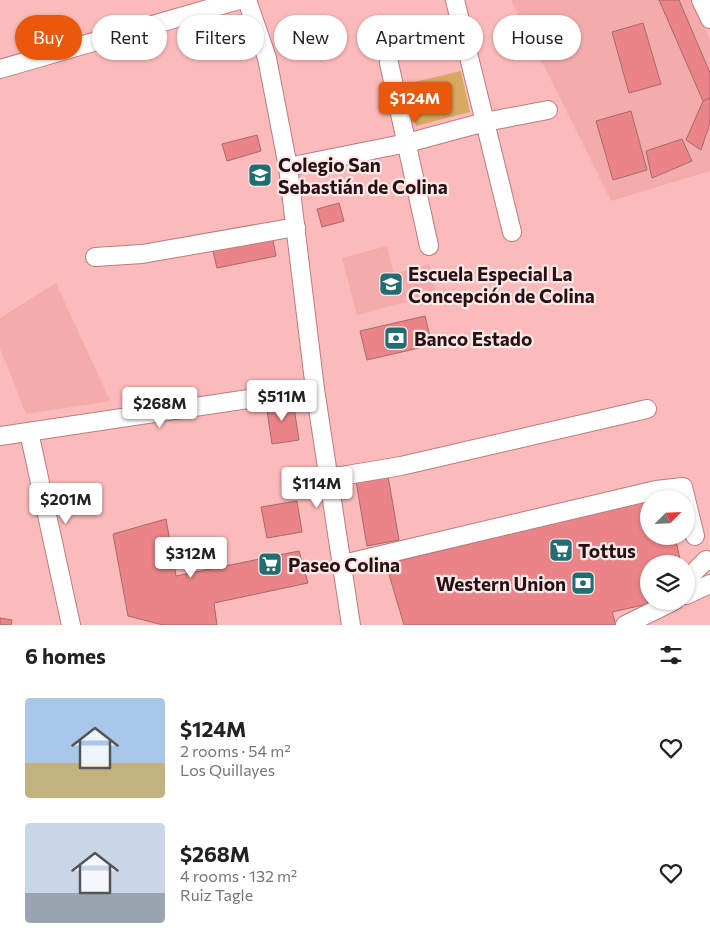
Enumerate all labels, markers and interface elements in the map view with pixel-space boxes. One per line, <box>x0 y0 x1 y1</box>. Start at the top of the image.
chip: Buy <box>15 15 82 60</box>
chip: Rent <box>92 15 167 60</box>
chip: Filters <box>177 15 264 60</box>
chip: New <box>274 15 347 60</box>
chip: Apartment <box>357 15 483 60</box>
chip: House <box>493 15 581 60</box>
pin: $124M <box>380 82 450 124</box>
text: $124M <box>390 88 440 107</box>
place label: Colegio San Sebastián de Colina <box>278 153 448 198</box>
school or university icon: Colegio San Sebastián de Colina <box>247 162 273 188</box>
place label: Escuela Especial La Concepción de Colina <box>408 262 595 307</box>
school or university icon: Escuela Especial La Concepción de Colina <box>378 271 404 297</box>
bank icon: Banco Estado <box>383 325 409 351</box>
place label: Banco Estado <box>414 327 532 350</box>
pin: $511M <box>247 380 317 422</box>
pin: $268M <box>125 386 195 429</box>
text: $511M <box>258 386 306 405</box>
text: $268M <box>133 393 187 412</box>
pin: $114M <box>282 466 352 509</box>
text: $114M <box>293 473 341 492</box>
pin: $201M <box>31 482 101 525</box>
text: $201M <box>40 489 92 508</box>
north arrow <box>640 490 695 545</box>
map controls <box>640 490 695 610</box>
pin: $312M <box>156 536 226 579</box>
supermarket icon: Tottus <box>548 537 574 563</box>
place label: Tottus <box>578 539 636 562</box>
text: $312M <box>166 543 216 562</box>
supermarket icon: Paseo Colina <box>257 551 283 577</box>
place label: Paseo Colina <box>288 553 400 576</box>
button: layers <box>640 555 695 610</box>
bank icon: Western Union <box>570 570 596 596</box>
place label: Western Union <box>436 572 566 595</box>
icon: filters <box>657 641 685 669</box>
text: 6 homes <box>25 643 106 668</box>
text: $124M <box>180 716 246 741</box>
icon: home <box>65 718 125 778</box>
icon: heart <box>657 734 685 762</box>
text: 2 rooms · 54 m² <box>180 741 291 760</box>
text: Los Quillayes <box>180 760 275 779</box>
text: $268M <box>180 841 250 866</box>
icon: home <box>65 843 125 903</box>
icon: heart <box>657 859 685 887</box>
text: 4 rooms · 132 m² <box>180 866 297 885</box>
text: Ruiz Tagle <box>180 885 253 904</box>

